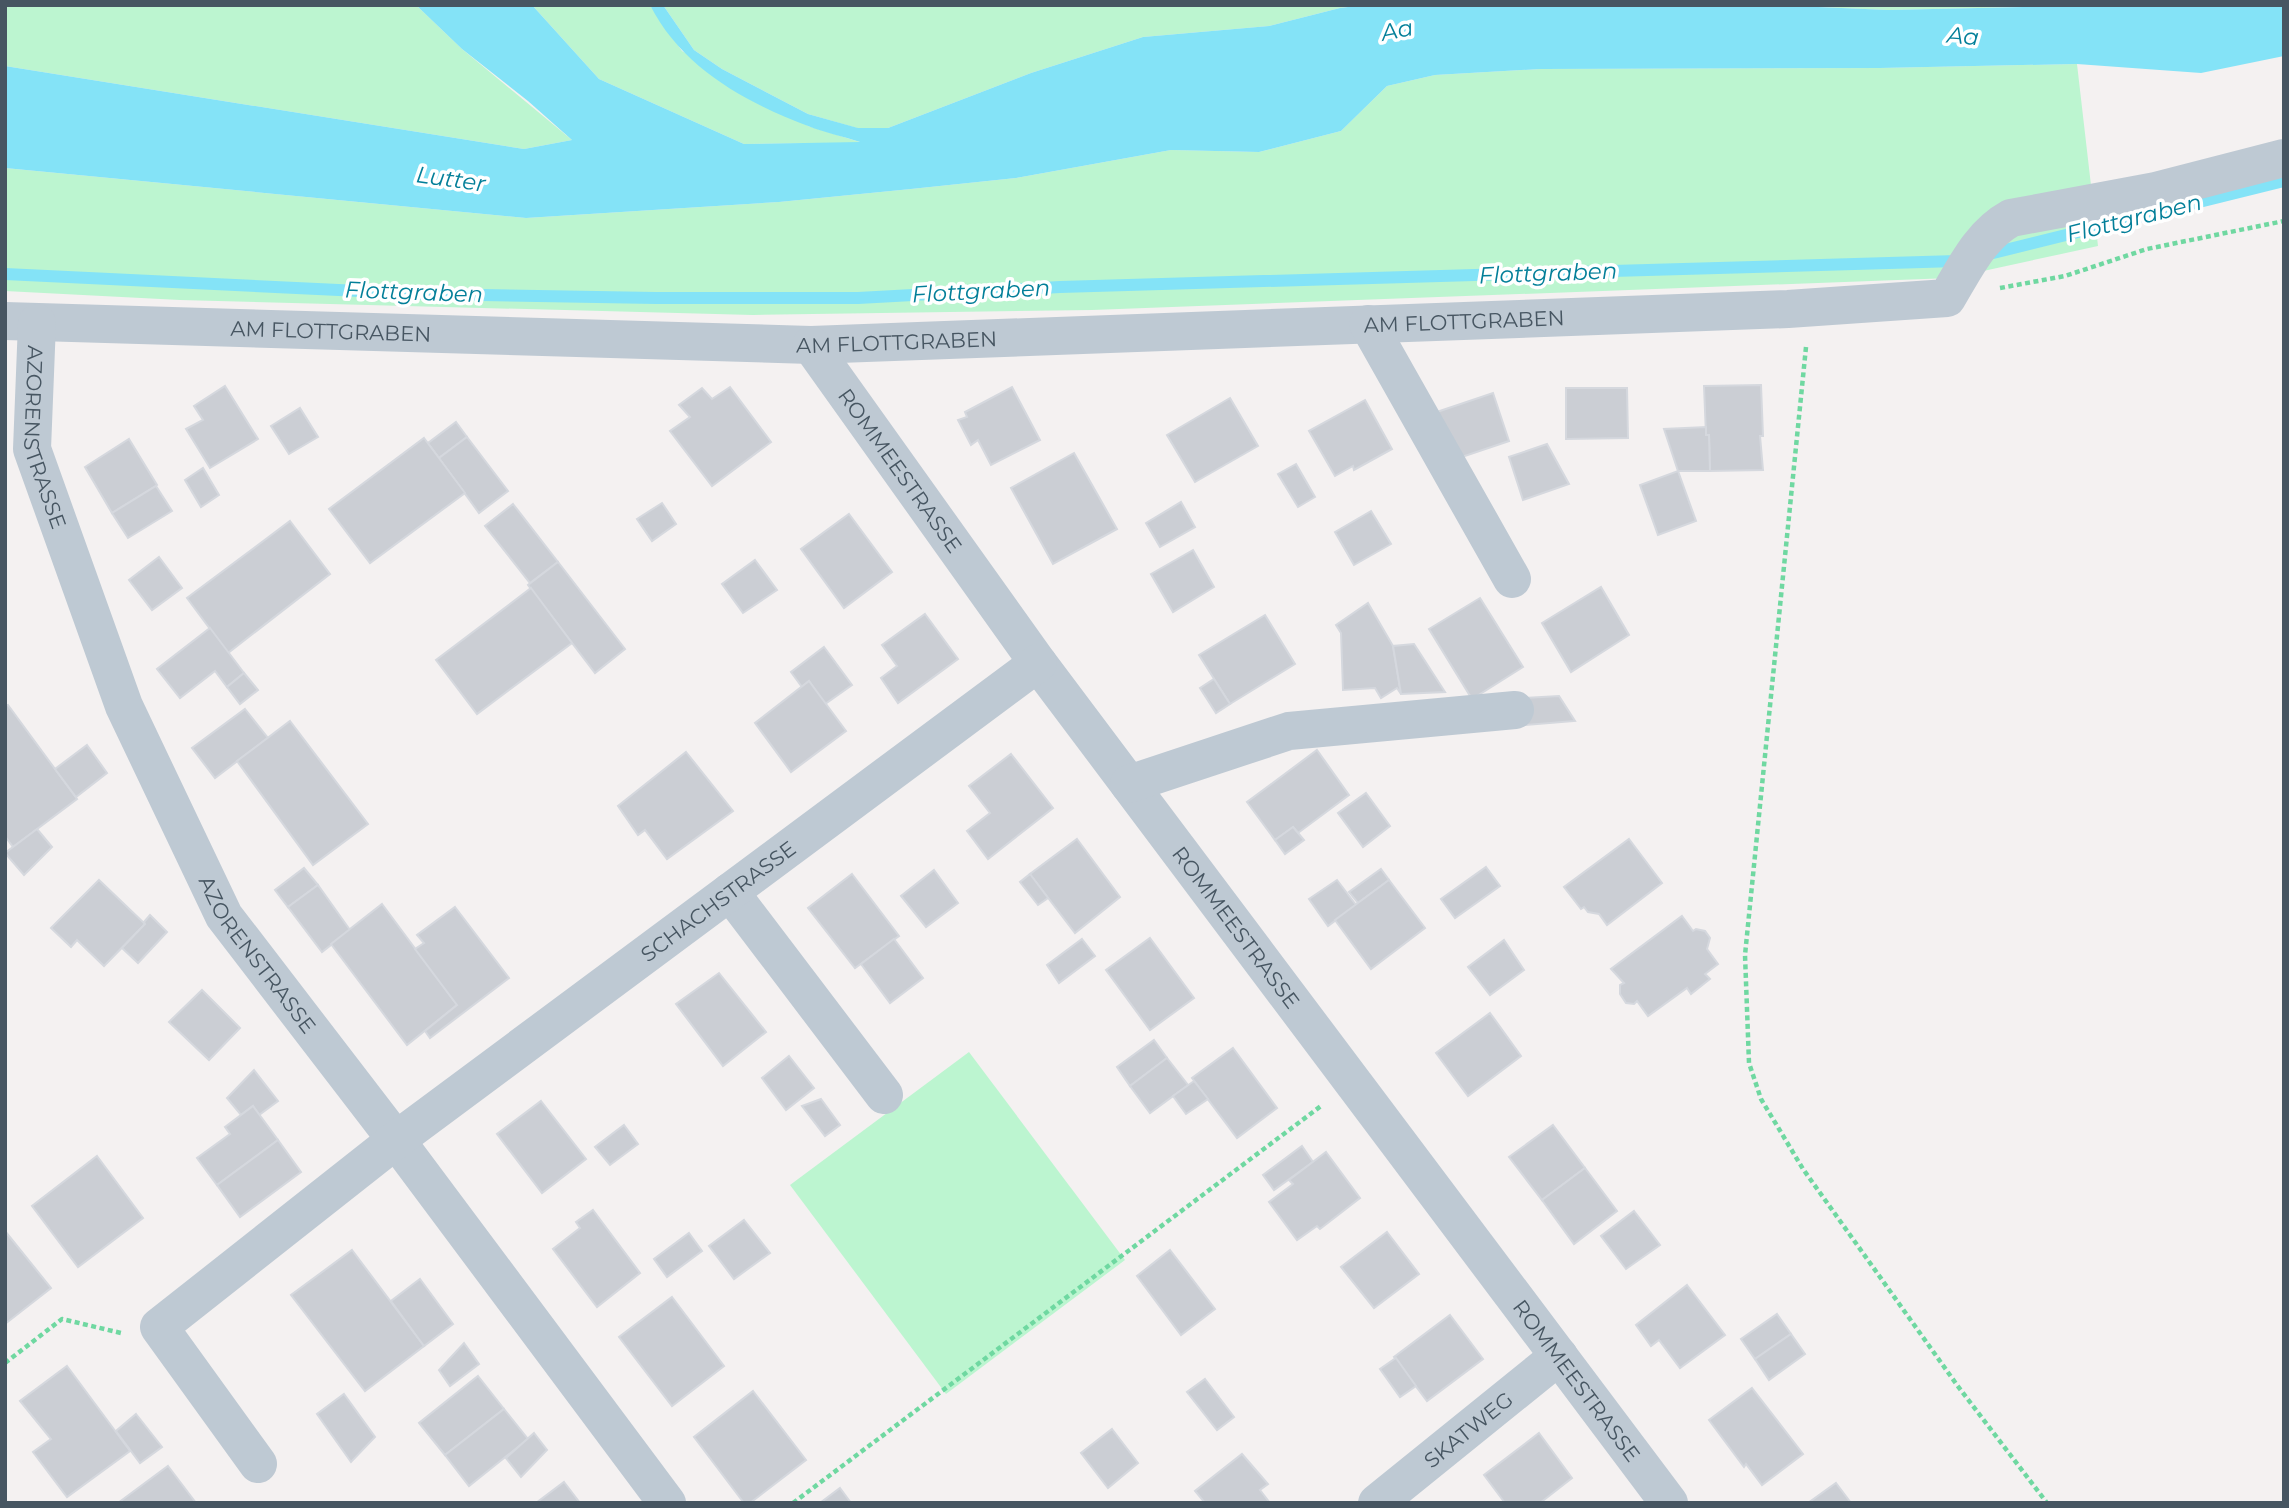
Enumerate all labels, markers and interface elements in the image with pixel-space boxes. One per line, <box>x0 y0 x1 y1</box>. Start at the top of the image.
water label: Aa <box>1377 13 1415 47</box>
water label: Aa <box>1944 20 1980 51</box>
water label: Lutter <box>414 160 488 198</box>
water label: Flottgraben <box>2063 188 2205 248</box>
water label: Flottgraben <box>1478 257 1618 289</box>
water label: Flottgraben <box>911 273 1051 309</box>
water label: Flottgraben <box>344 276 484 308</box>
street label: AM FLOTTGRABEN <box>1363 305 1565 337</box>
street label: AM FLOTTGRABEN <box>230 315 432 346</box>
street label: AM FLOTTGRABEN <box>796 326 997 358</box>
street label: AZORENSTRASSE <box>19 345 72 532</box>
street label: ROMMEESTRASSE <box>833 383 968 557</box>
street label: SCHACHSTRASSE <box>636 835 800 966</box>
street label: ROMMEESTRASSE <box>1168 841 1305 1013</box>
street label: AZORENSTRASSE <box>194 871 322 1038</box>
street label: ROMMEESTRASSE <box>1508 1295 1646 1466</box>
street label: SKATWEG <box>1419 1386 1517 1473</box>

